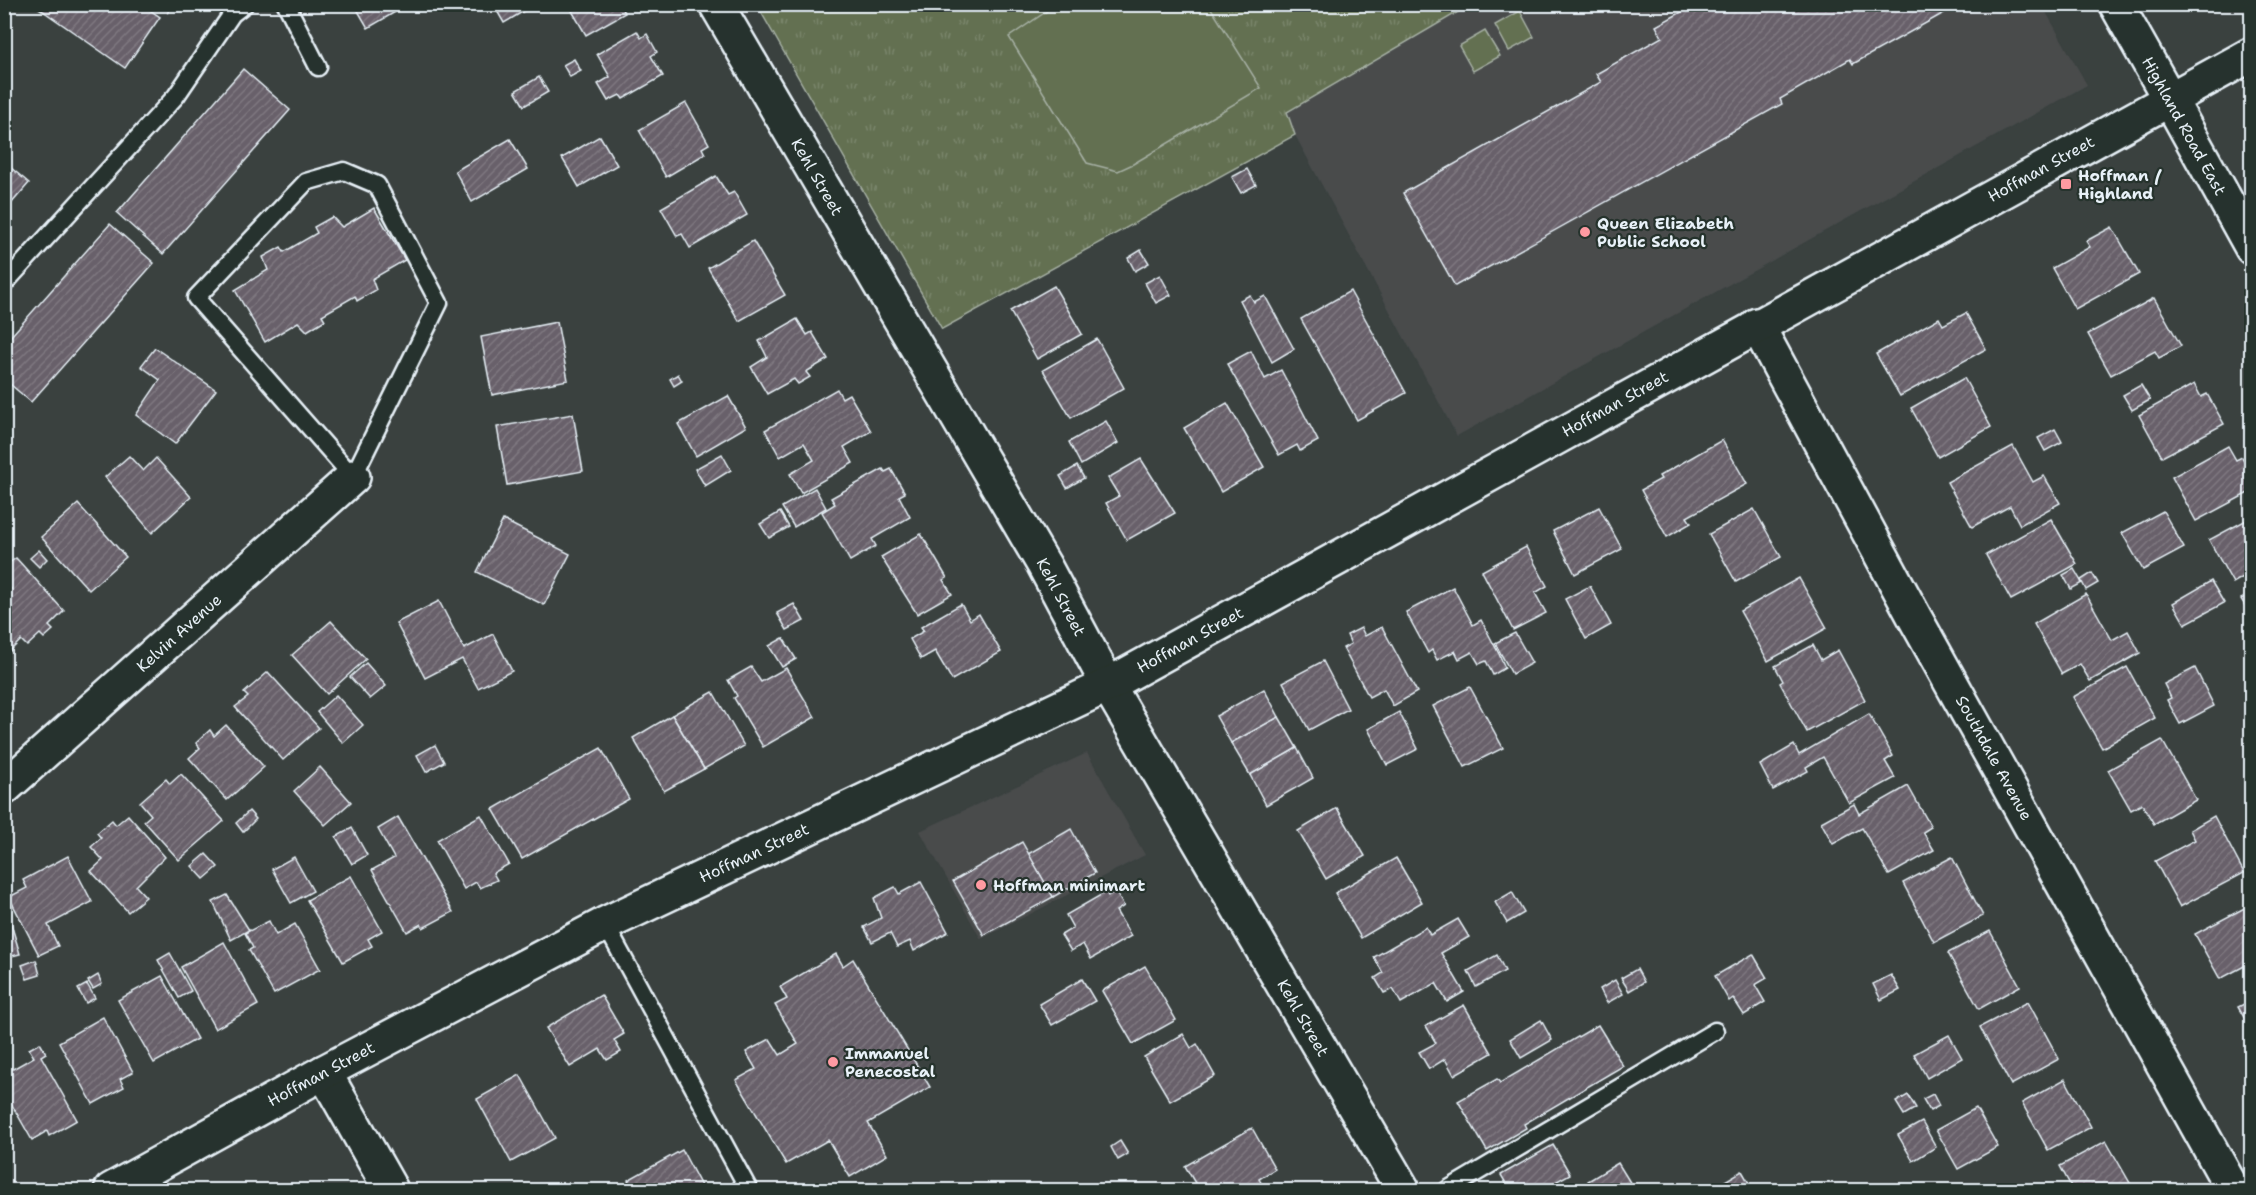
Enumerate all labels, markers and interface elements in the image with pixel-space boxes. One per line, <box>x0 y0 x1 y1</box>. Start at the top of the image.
street label: Highland Road East <box>2137 53 2231 199</box>
street label: Hoffman Street <box>1984 131 2098 207</box>
street label: Kehl Street <box>786 135 848 219</box>
place label: Hoffman / Highland <box>2078 165 2162 204</box>
marker: Hoffman / Highland <box>2059 177 2073 191</box>
place label: Queen Elizabeth Public School <box>1597 213 1734 252</box>
marker: Queen Elizabeth Public School <box>1578 225 1592 239</box>
street label: Hoffman Street <box>1558 366 1672 442</box>
street label: Kehl Street <box>1032 554 1090 640</box>
street label: Kelvin Avenue <box>132 589 226 677</box>
street label: Hoffman Street <box>1133 602 1247 678</box>
street label: Southdale Avenue <box>1951 692 2037 824</box>
street label: Hoffman Street <box>696 818 812 888</box>
place label: Hoffman minimart <box>993 875 1146 896</box>
marker: Hoffman minimart <box>974 878 988 892</box>
street label: Kehl Street <box>1272 976 1334 1060</box>
street label: Hoffman Street <box>264 1037 378 1111</box>
place label: Immanuel Penecostal <box>845 1043 936 1082</box>
marker: Immanuel Penecostal <box>826 1055 840 1069</box>

